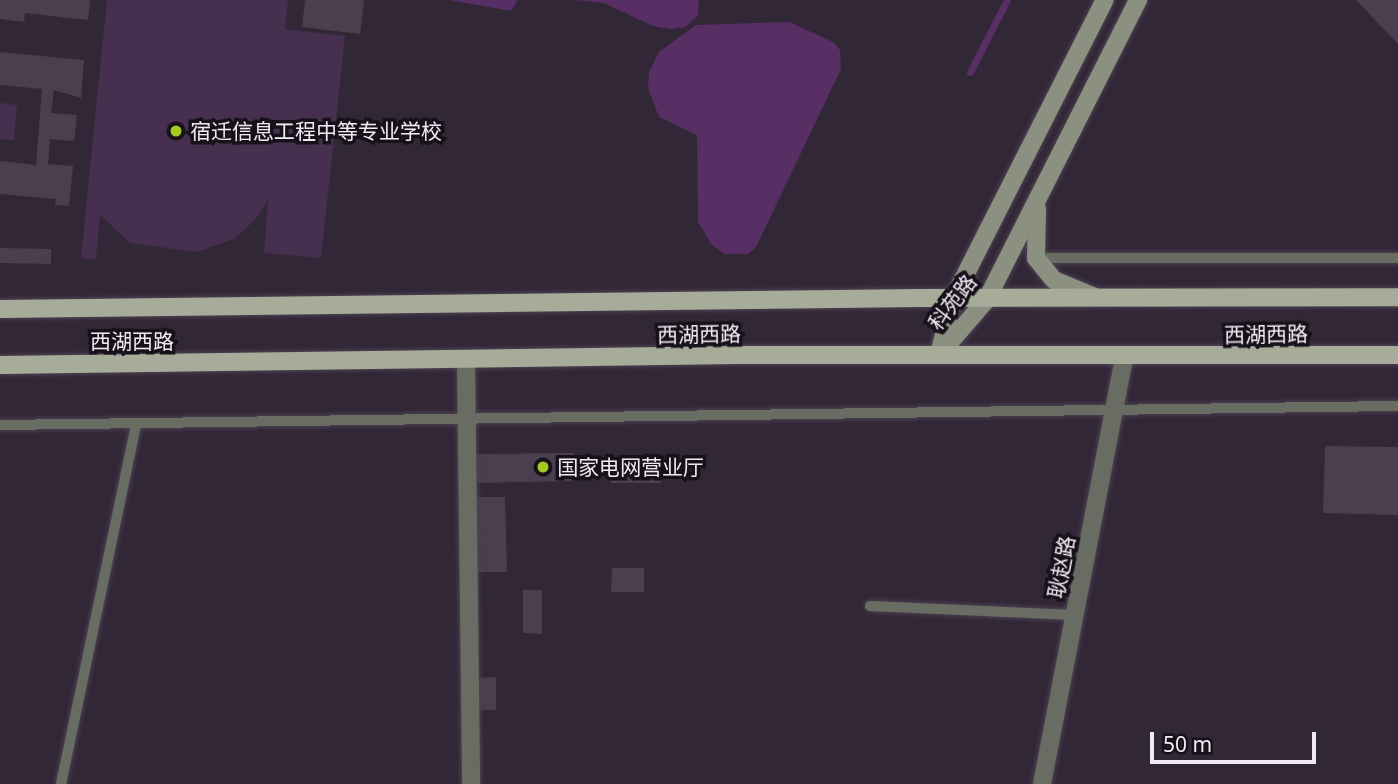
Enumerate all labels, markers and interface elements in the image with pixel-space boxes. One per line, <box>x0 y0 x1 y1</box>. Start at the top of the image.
place label: 宿迁信息工程中等专业学校 <box>190 118 442 144</box>
marker: 宿迁信息工程中等专业学校 <box>168 123 184 139</box>
street label: 科苑路 <box>923 269 981 335</box>
street label: 西湖西路 <box>657 321 741 347</box>
street label: 西湖西路 <box>1224 321 1308 347</box>
street label: 西湖西路 <box>90 328 174 354</box>
place label: 国家电网营业厅 <box>557 454 704 480</box>
marker: 国家电网营业厅 <box>535 459 551 475</box>
street label: 耿赵路 <box>1043 534 1079 600</box>
scale bar <box>1153 718 1319 762</box>
text: 50 m <box>1163 730 1212 758</box>

